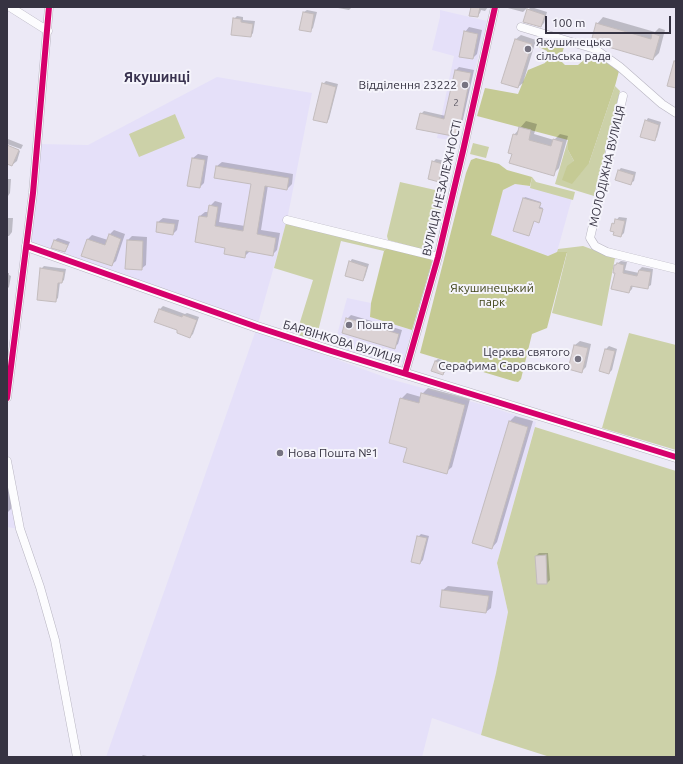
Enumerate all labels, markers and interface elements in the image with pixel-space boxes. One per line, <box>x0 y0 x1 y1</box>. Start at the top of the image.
scale bar <box>547 8 673 34</box>
text: 100 m <box>552 16 585 29</box>
place label: Якушинецька сільська рада <box>536 35 611 63</box>
marker: Якушинецька сільська рада <box>523 44 533 54</box>
district label: Якушинці <box>124 69 190 85</box>
place label: Відділення 23222 <box>359 78 457 92</box>
marker: Відділення 23222 <box>460 80 470 90</box>
house number: 2 <box>453 97 459 109</box>
street label: МОЛОДІЖНА ВУЛИЦЯ <box>586 104 628 228</box>
street label: ВУЛИЦЯ НЕЗАЛЕЖНОСТІ <box>419 118 465 258</box>
park label: Якушинецький парк <box>450 281 534 309</box>
street label: БАРВІНКОВА ВУЛИЦЯ <box>281 317 403 367</box>
place label: Пошта <box>357 318 394 332</box>
marker: Пошта <box>344 320 354 330</box>
place label: Церква святого Серафима Саровського <box>438 345 570 373</box>
marker: Церква святого Серафима Саровського <box>573 354 583 364</box>
place label: Нова Пошта №1 <box>288 446 378 460</box>
marker: Нова Пошта №1 <box>275 448 285 458</box>

